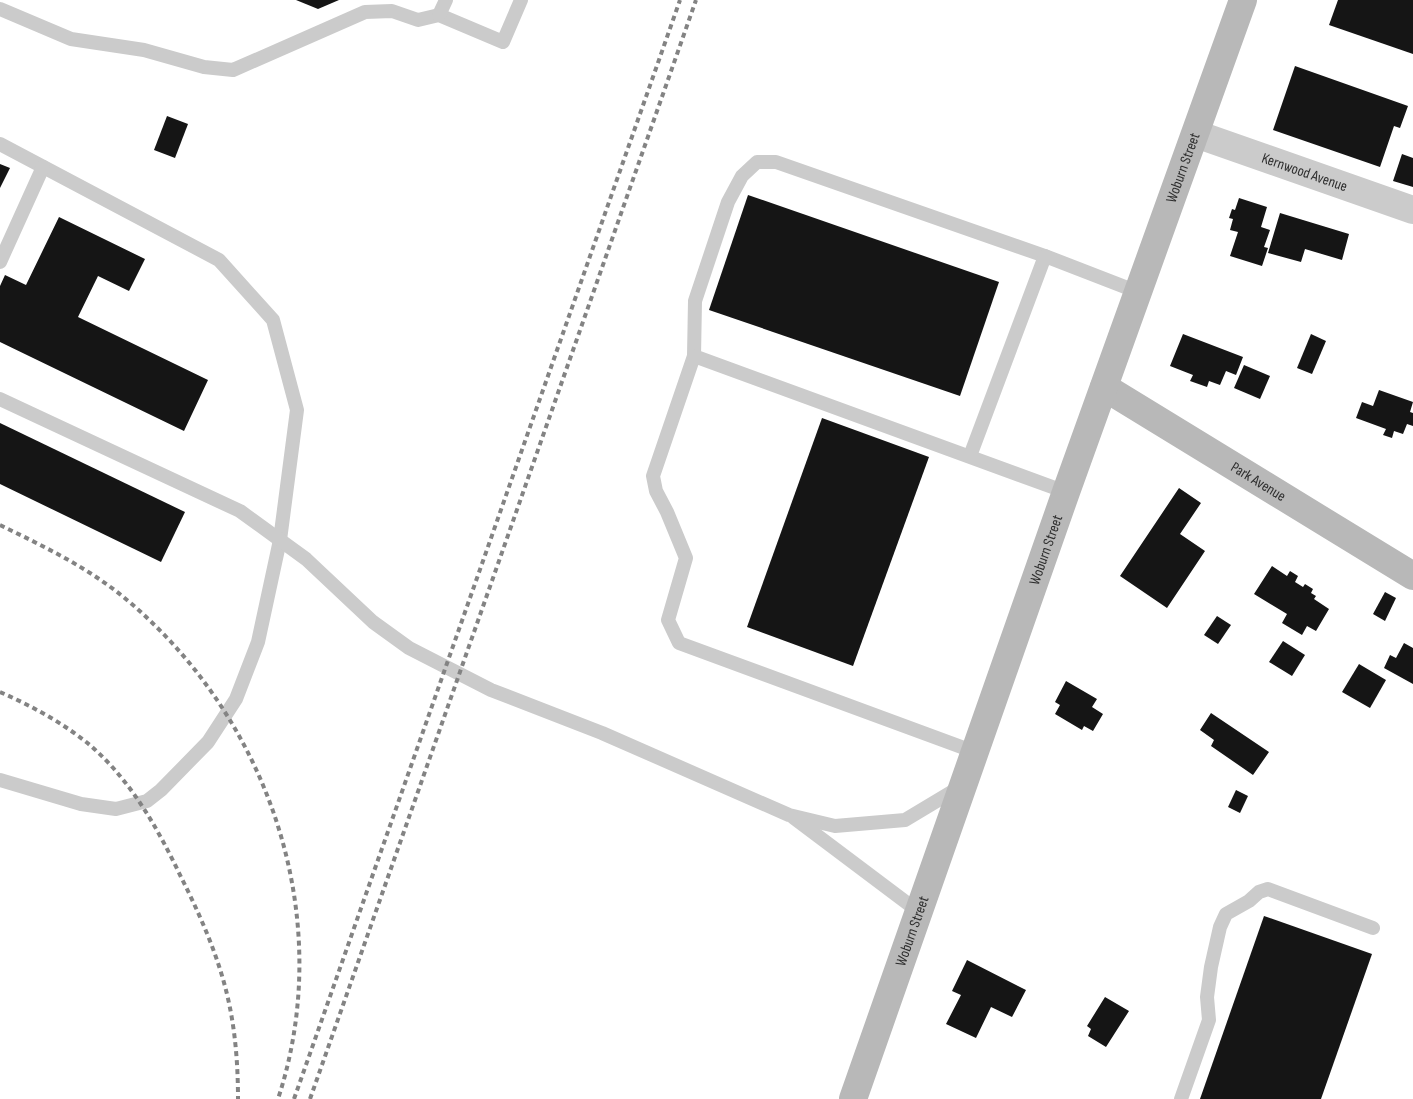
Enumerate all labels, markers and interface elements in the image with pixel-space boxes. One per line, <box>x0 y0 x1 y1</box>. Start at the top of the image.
street label: Woburn Street <box>1162 130 1205 205</box>
street label: Kernwood Avenue <box>1259 149 1350 196</box>
street label: Park Avenue <box>1227 458 1289 506</box>
street label: Woburn Street <box>1025 512 1067 588</box>
street label: Woburn Street <box>891 893 934 969</box>

